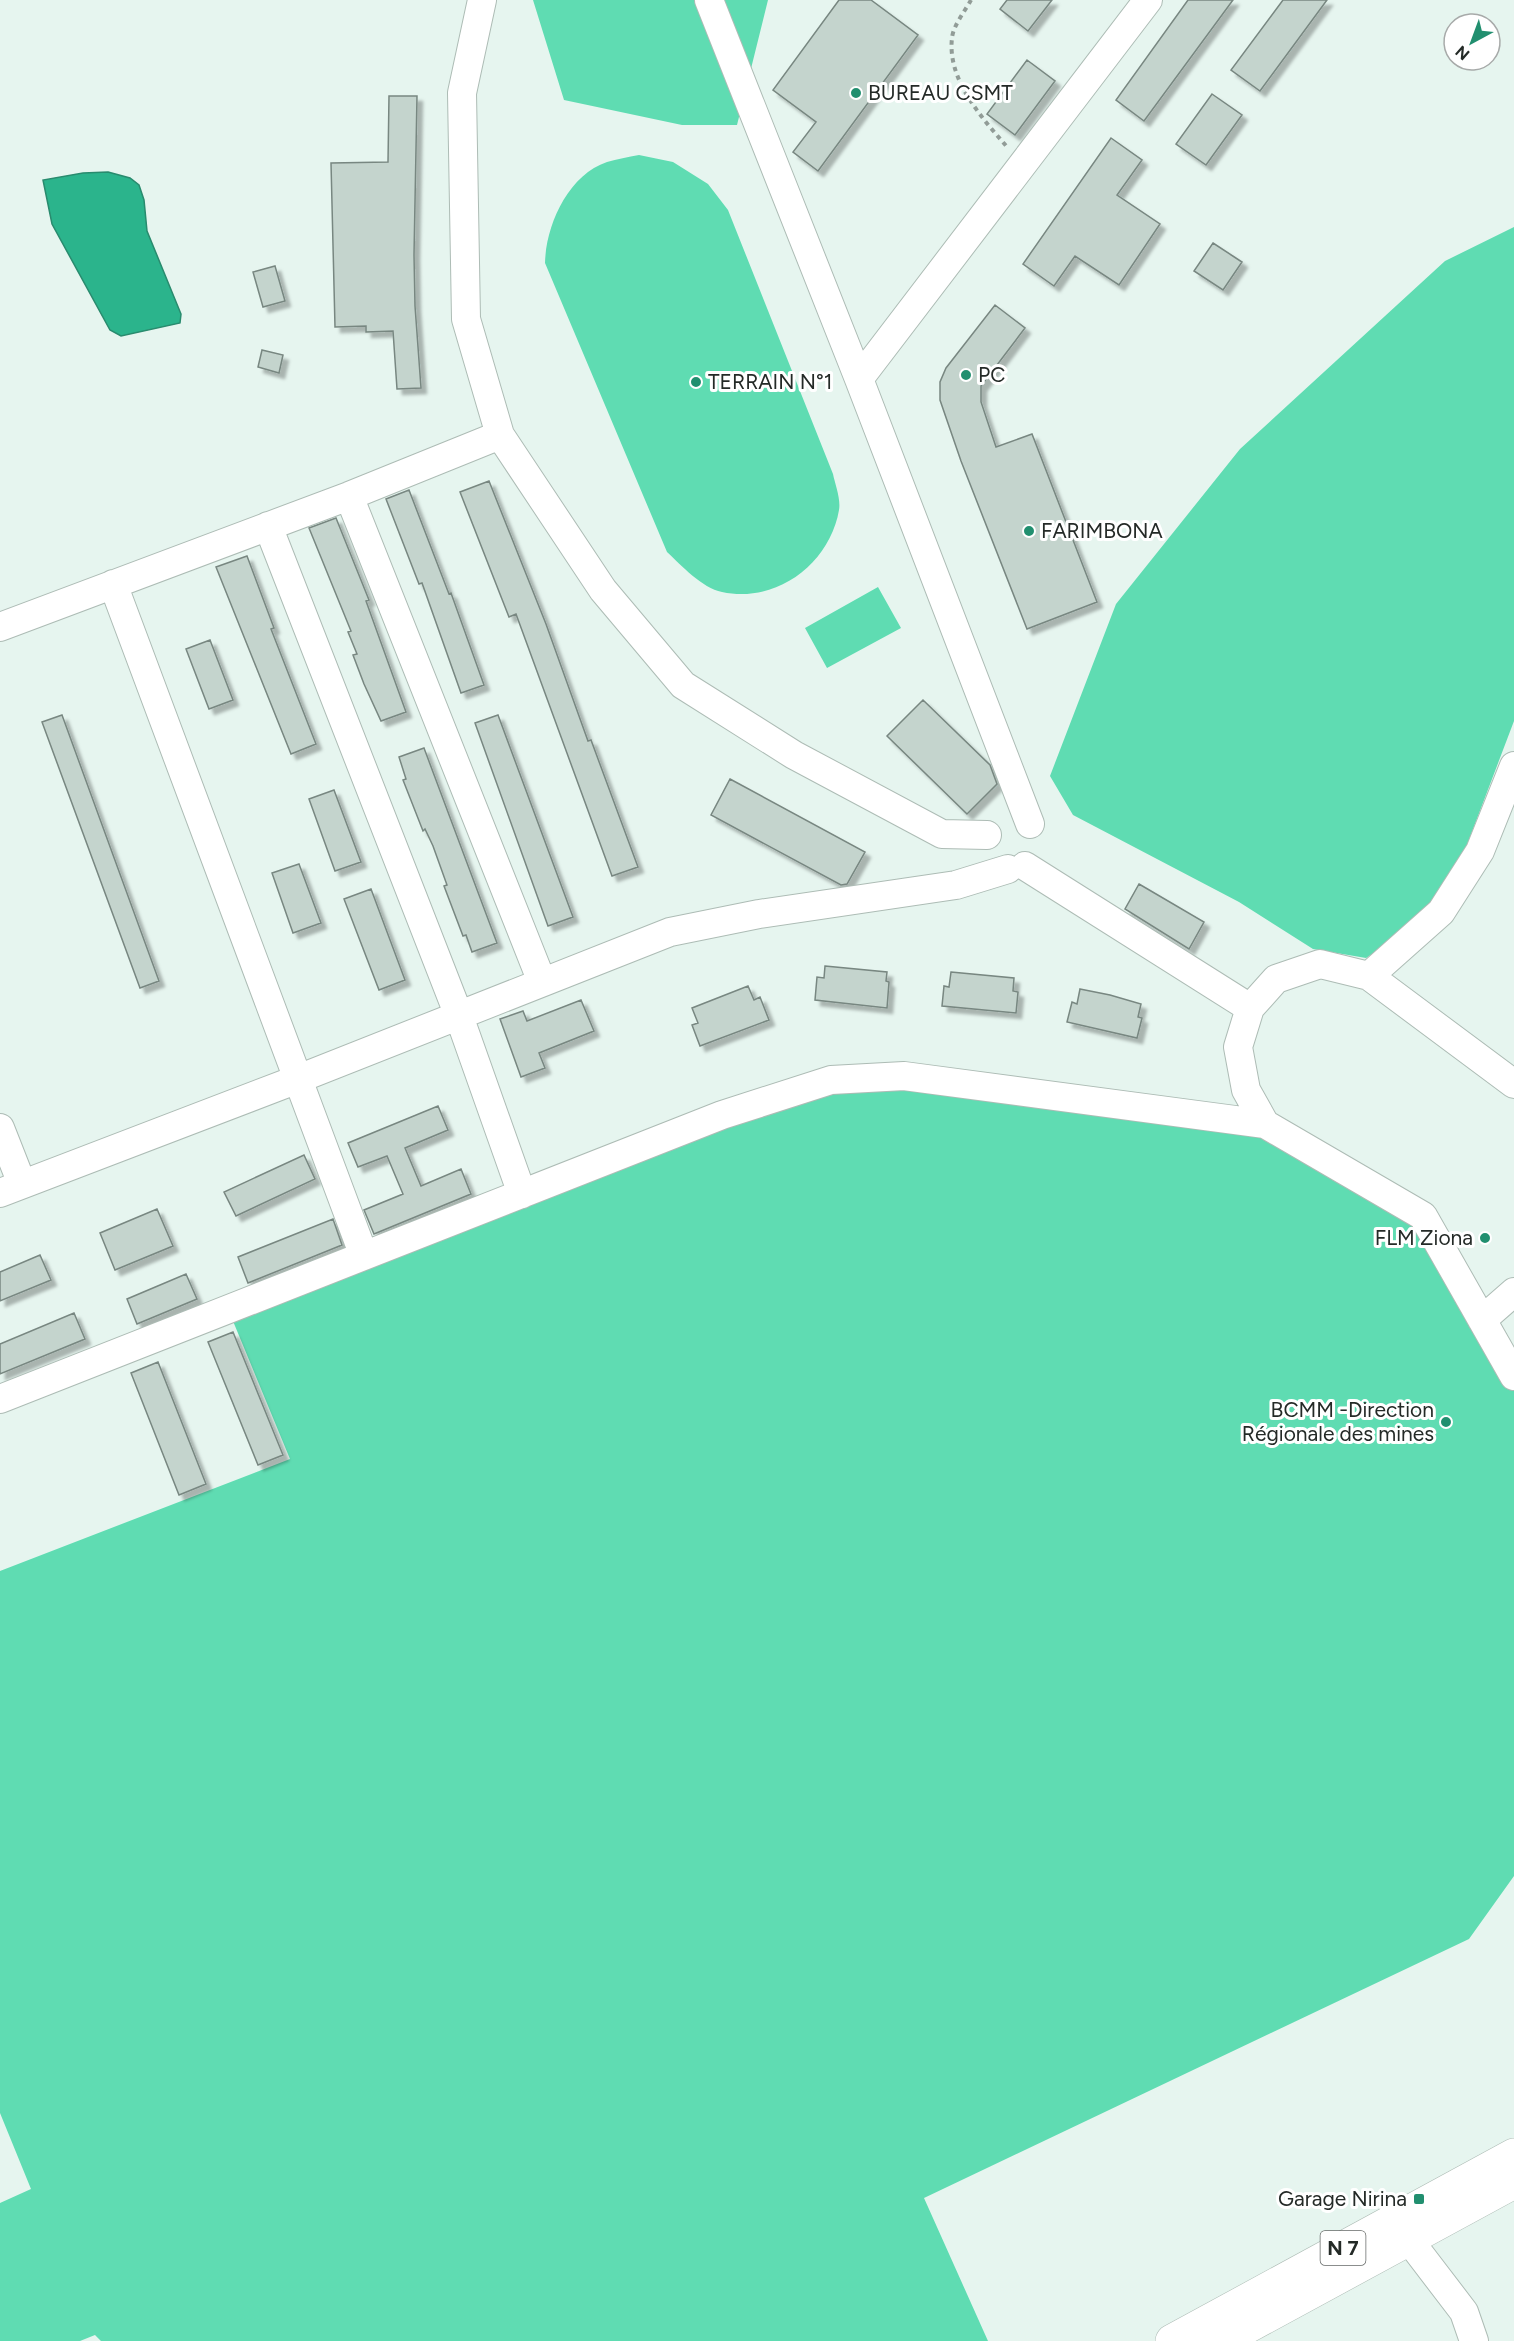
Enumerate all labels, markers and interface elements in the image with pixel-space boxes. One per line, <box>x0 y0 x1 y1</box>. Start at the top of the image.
north arrow <box>1442 12 1502 72</box>
text: N <box>1452 42 1473 64</box>
place label: BUREAU CSMT <box>868 80 1013 105</box>
marker: BUREAU CSMT <box>849 86 863 100</box>
place label: PC <box>978 362 1005 387</box>
marker: PC <box>959 368 973 382</box>
place label: TERRAIN N°1 <box>708 369 832 394</box>
marker: TERRAIN N°1 <box>689 375 703 389</box>
place label: FARIMBONA <box>1041 518 1163 543</box>
marker: FARIMBONA <box>1022 524 1036 538</box>
place label: FLM Ziona <box>1375 1225 1473 1250</box>
marker: FLM Ziona <box>1478 1231 1492 1245</box>
place label: BCMM -Direction Régionale des mines <box>1242 1397 1434 1446</box>
marker: BCMM -Direction Régionale des mines <box>1439 1415 1453 1429</box>
place label: Garage Nirina <box>1278 2186 1407 2211</box>
marker: Garage Nirina <box>1412 2192 1426 2206</box>
road number: N 7 <box>1320 2231 1366 2265</box>

